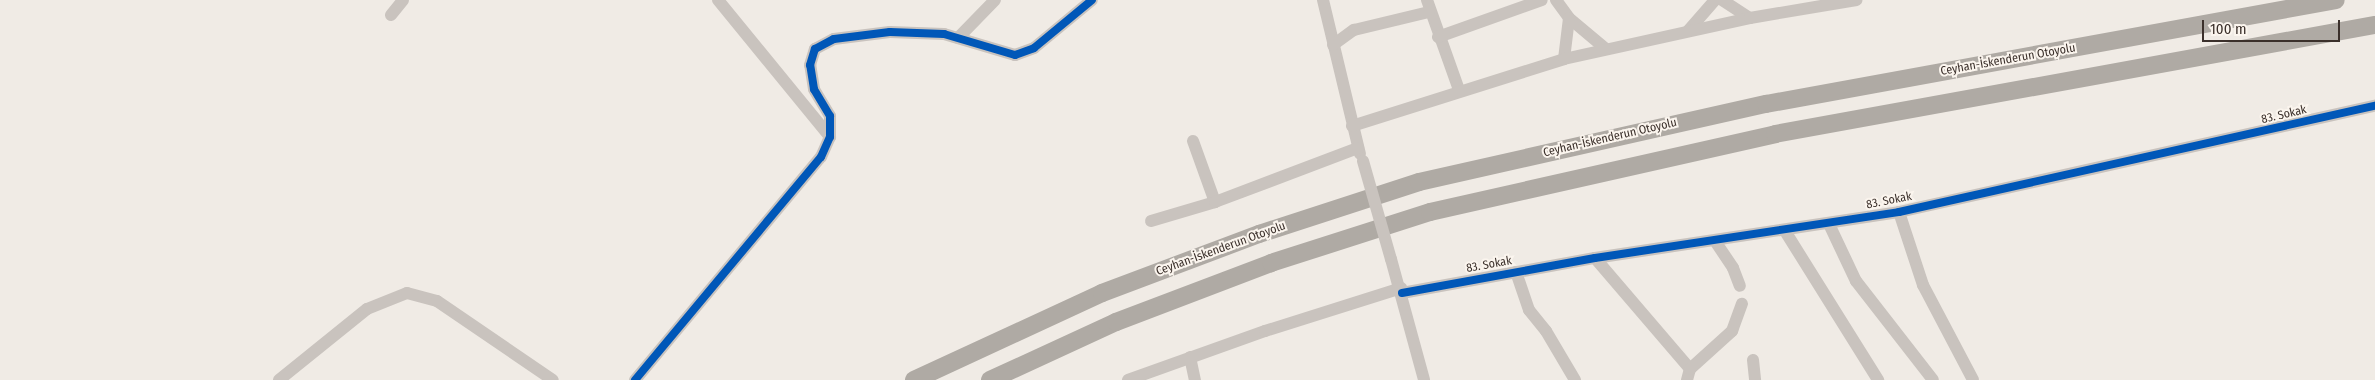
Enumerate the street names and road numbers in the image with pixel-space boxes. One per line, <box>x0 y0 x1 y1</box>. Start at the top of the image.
street label: Ceyhan-İskenderun Otoyolu <box>1939 41 2077 79</box>
street label: 83. Sokak <box>2260 103 2308 127</box>
street label: Ceyhan-İskenderun Otoyolu <box>1542 116 1678 160</box>
street label: 83. Sokak <box>1865 190 1913 212</box>
street label: Ceyhan-İskenderun Otoyolu <box>1154 219 1288 279</box>
street label: 83. Sokak <box>1465 254 1513 276</box>

